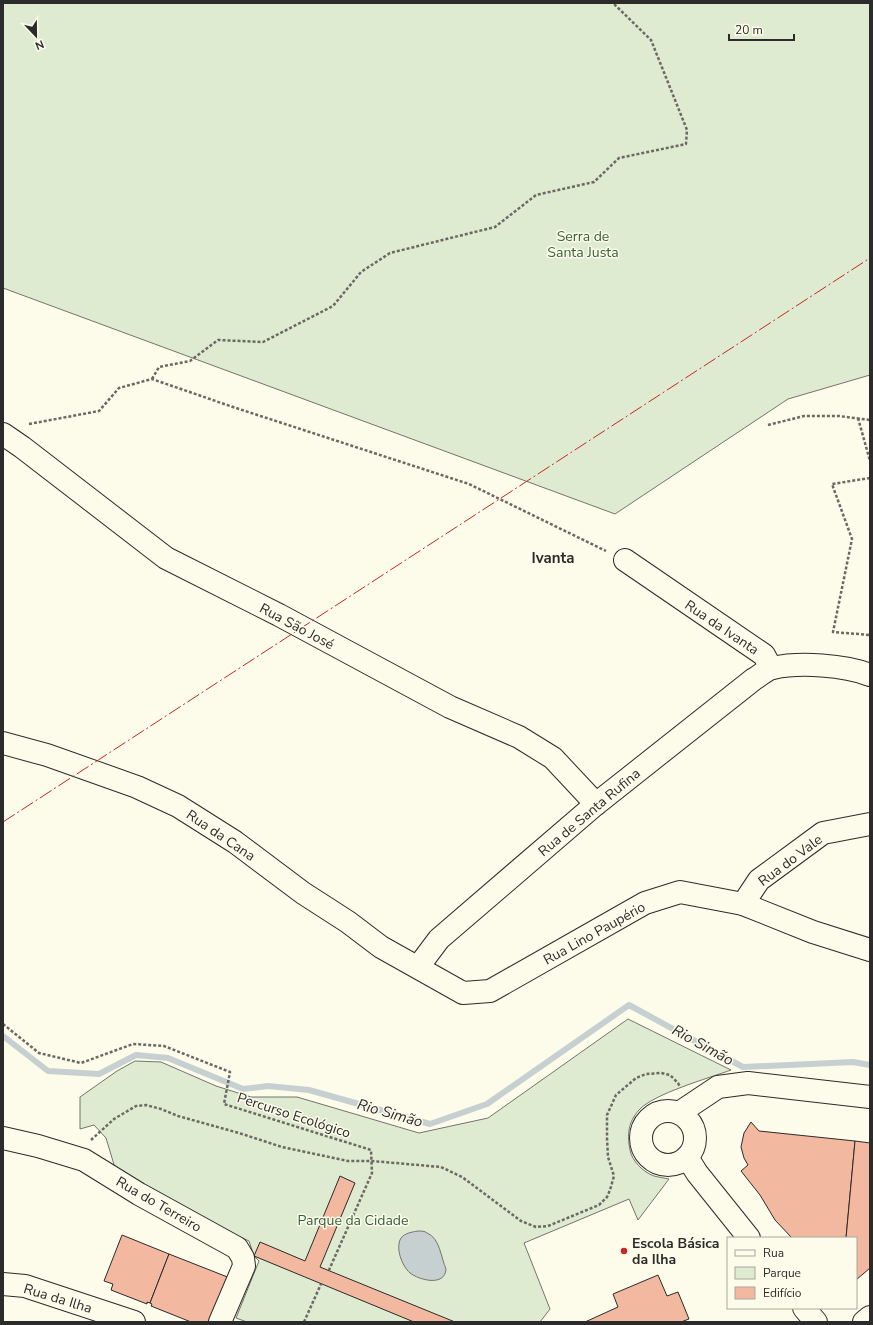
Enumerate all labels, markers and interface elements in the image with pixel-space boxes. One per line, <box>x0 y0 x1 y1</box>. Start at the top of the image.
north arrow <box>16 16 56 56</box>
scale bar <box>729 16 794 42</box>
text: 20 m <box>735 22 763 38</box>
text: N <box>33 36 46 53</box>
park label: Serra de Santa Justa <box>547 227 619 262</box>
district label: Ivanta <box>532 548 574 568</box>
street label: Rua da Ivanta <box>681 596 763 659</box>
street label: Rua São José <box>256 599 337 654</box>
street label: Rua de Santa Rufina <box>534 764 644 861</box>
street label: Rua da Cana <box>182 805 259 865</box>
street label: Rua do Vale <box>754 830 826 891</box>
street label: Rua Lino Paupério <box>540 897 649 969</box>
water label: Rio Simão <box>669 1020 737 1070</box>
street label: Percurso Ecológico <box>235 1088 353 1143</box>
water label: Rio Simão <box>355 1094 425 1132</box>
street label: Rua do Terreiro <box>112 1172 205 1237</box>
park label: Parque da Cidade <box>298 1211 408 1230</box>
place label: Escola Básica da Ilha <box>632 1234 719 1269</box>
legend <box>727 1237 857 1309</box>
text: Rua <box>763 1245 784 1261</box>
marker: Escola Básica da Ilha <box>619 1246 629 1256</box>
text: Parque <box>763 1265 801 1281</box>
street label: Rua da Ilha <box>21 1279 94 1318</box>
text: Edifício <box>763 1285 802 1301</box>

